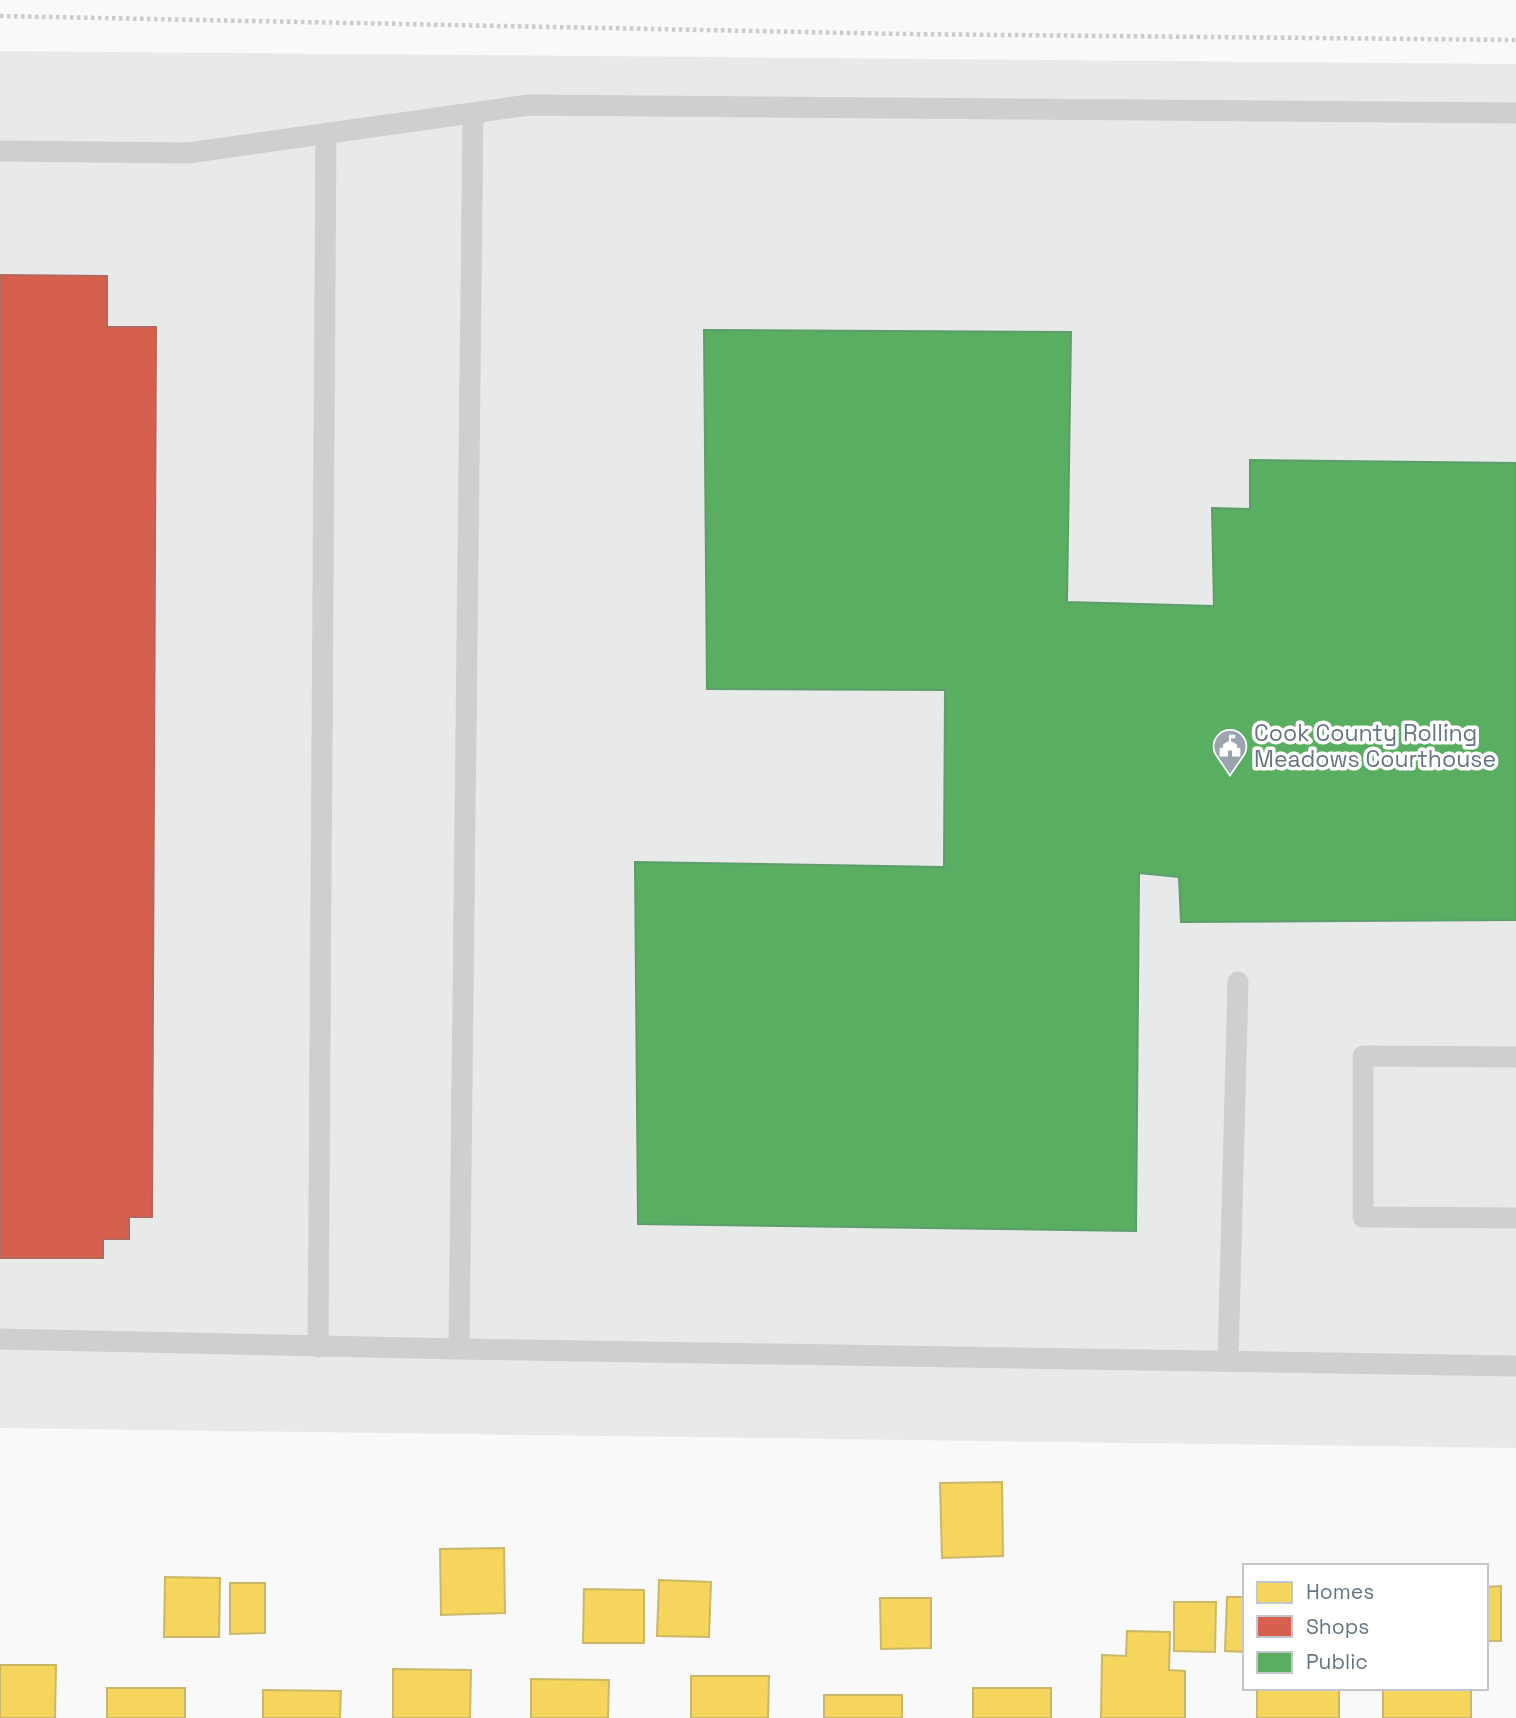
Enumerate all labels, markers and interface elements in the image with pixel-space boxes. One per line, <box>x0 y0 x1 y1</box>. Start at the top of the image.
place label: Cook County Rolling Meadows Courthouse <box>1254 718 1496 774</box>
public building icon: Cook County Rolling Meadows Courthouse <box>1211 727 1249 776</box>
legend <box>1243 1564 1488 1690</box>
text: Homes <box>1306 1578 1374 1605</box>
text: Shops <box>1306 1613 1369 1640</box>
text: Public <box>1306 1648 1368 1675</box>

